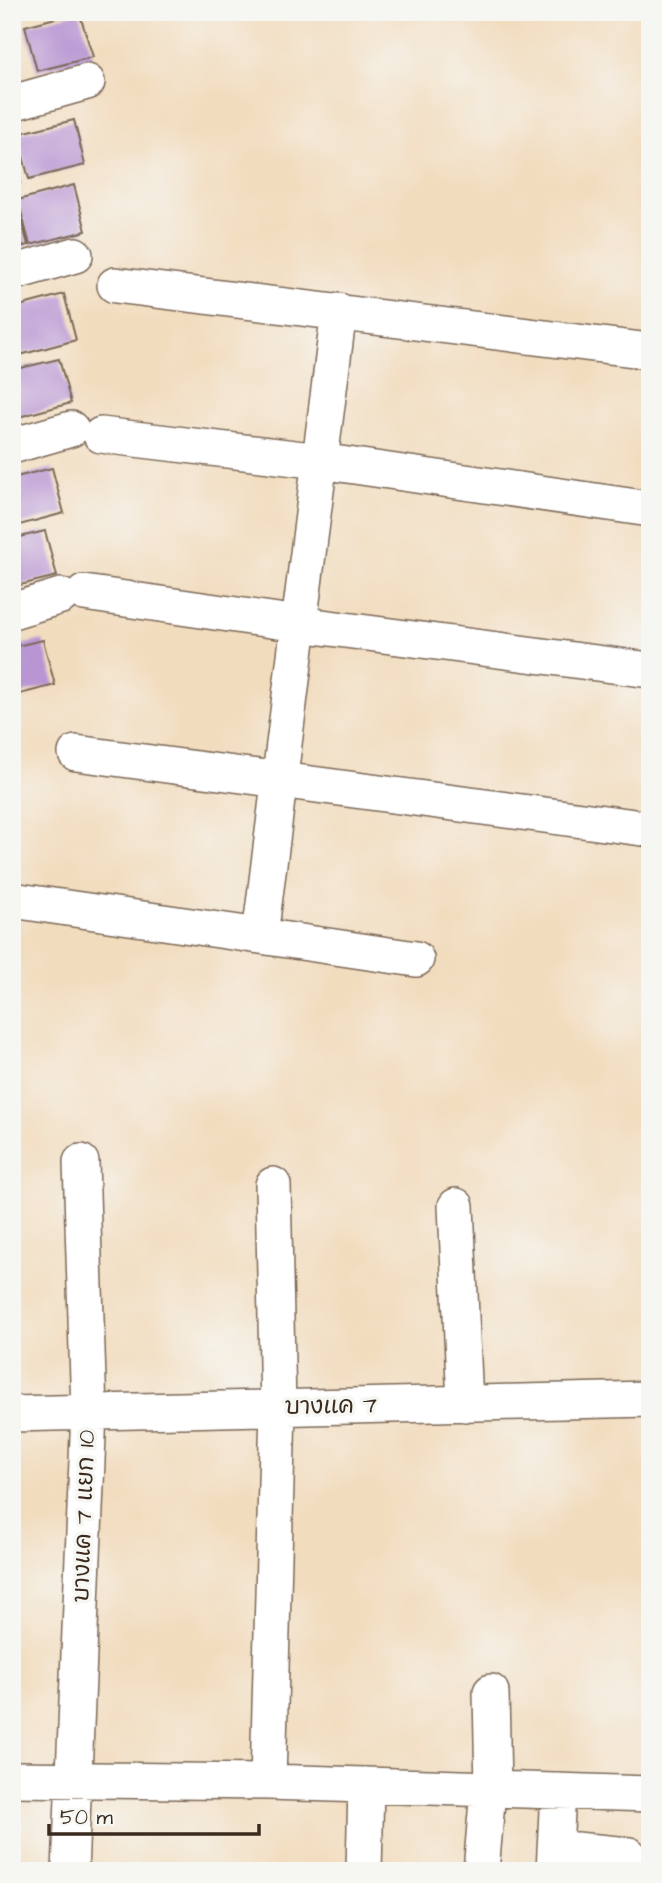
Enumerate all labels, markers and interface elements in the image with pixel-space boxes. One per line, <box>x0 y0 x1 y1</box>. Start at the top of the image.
street label: บางแค 7 <box>285 1389 377 1423</box>
street label: บางแค 7 แยก 10 <box>65 1429 103 1603</box>
scale bar <box>49 1792 259 1836</box>
text: 50 m <box>60 1803 114 1832</box>

